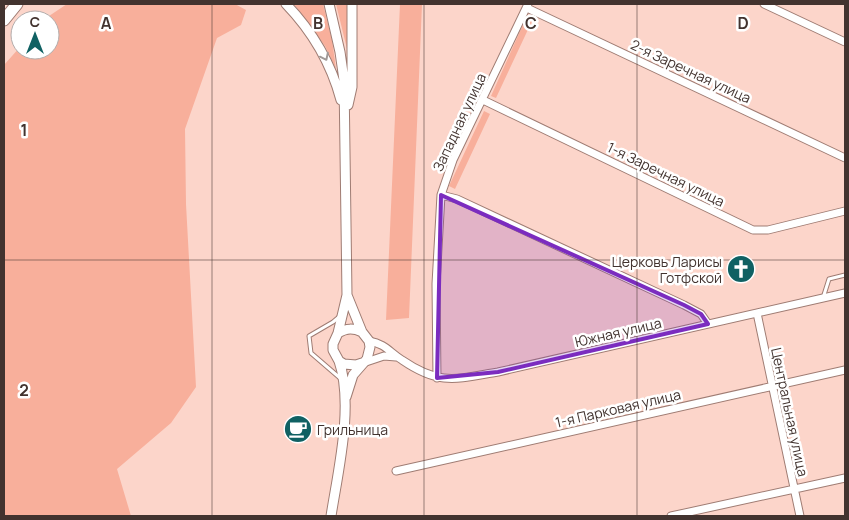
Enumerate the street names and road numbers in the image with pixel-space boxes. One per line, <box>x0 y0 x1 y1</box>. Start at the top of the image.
street label: 2-я Заречная улица <box>628 35 754 107</box>
street label: Западная улица <box>428 70 490 174</box>
street label: 1-я Заречная улица <box>604 137 728 211</box>
street label: Южная улица <box>573 313 663 351</box>
street label: Центральная улица <box>767 346 813 478</box>
street label: 1-я Парковая улица <box>553 384 683 432</box>

